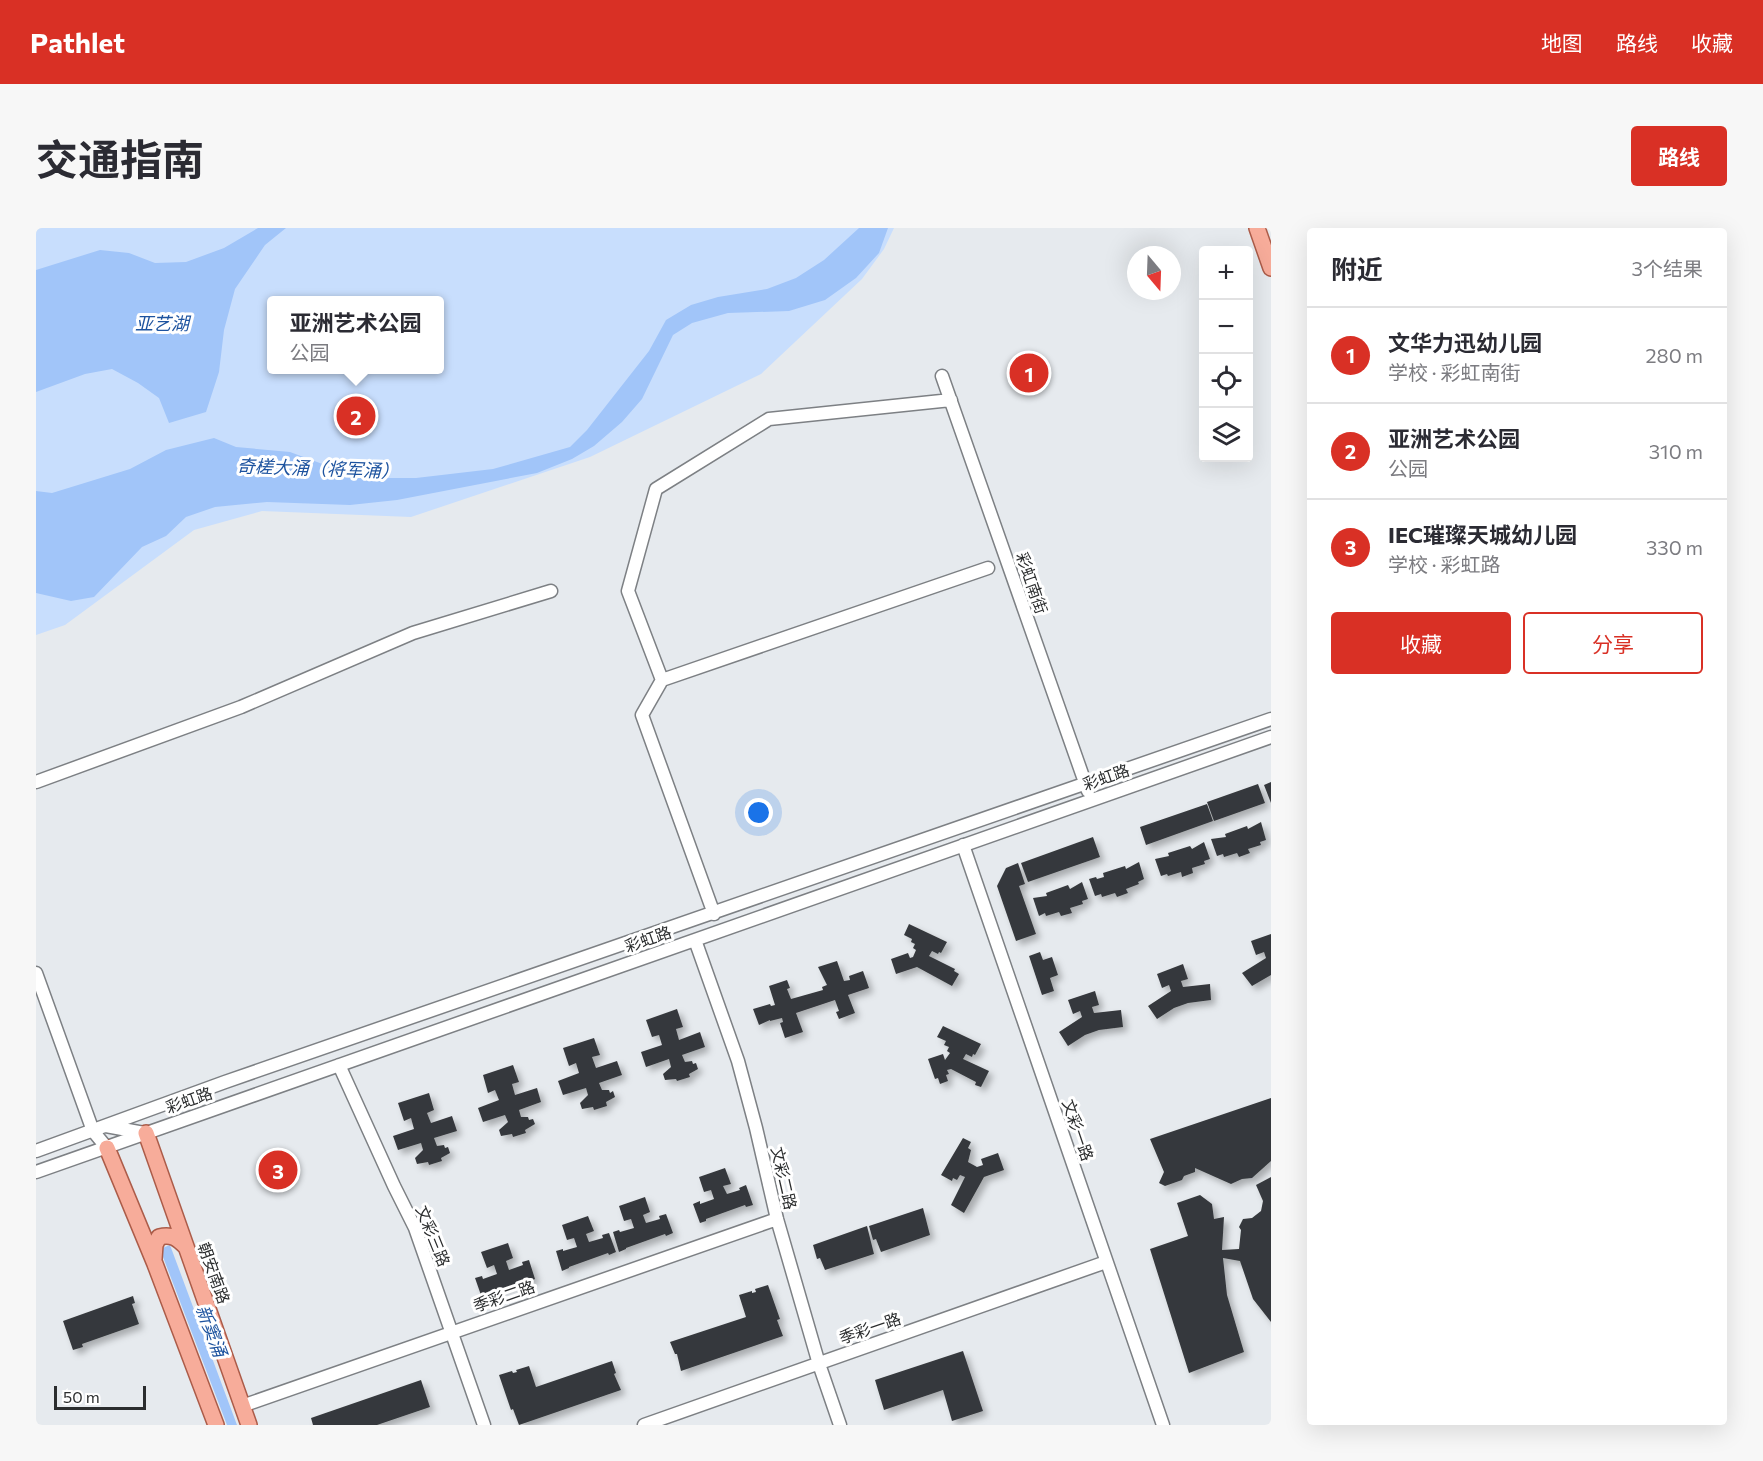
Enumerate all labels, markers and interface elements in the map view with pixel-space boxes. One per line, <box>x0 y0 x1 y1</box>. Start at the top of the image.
text: Pathlet <box>30 25 125 59</box>
text: 地图 <box>1541 30 1583 55</box>
text: 路线 <box>1616 30 1658 55</box>
text: 收藏 <box>1691 30 1733 55</box>
button: 路线 <box>1631 126 1727 186</box>
text: 交通指南 <box>36 132 204 184</box>
north arrow <box>1127 246 1181 300</box>
map controls <box>1199 246 1253 462</box>
button: + <box>1199 246 1253 300</box>
text: 附近 <box>1331 253 1383 284</box>
text: 3个结果 <box>1632 256 1703 280</box>
popup <box>267 296 444 374</box>
button: − <box>1199 300 1253 354</box>
text: 亚洲艺术公园 <box>289 309 422 336</box>
water label: 亚艺湖 <box>135 312 192 334</box>
text: 文华力迅幼儿园 <box>1388 329 1542 356</box>
text: 公园 <box>289 340 329 364</box>
text: 1 <box>1346 343 1355 367</box>
text: 280 m <box>1645 343 1703 367</box>
pin: 1 <box>1010 350 1048 396</box>
button: locate <box>1199 354 1253 408</box>
text: 学校 · 彩虹南街 <box>1388 360 1520 384</box>
pin: 2 <box>336 394 376 438</box>
button: layers <box>1199 408 1253 462</box>
text: 亚洲艺术公园 <box>1388 425 1520 452</box>
text: 2 <box>1345 439 1356 463</box>
text: 310 m <box>1649 439 1703 463</box>
water label: 奇槎大涌（将军涌） <box>237 454 399 482</box>
text: 公园 <box>1388 456 1428 480</box>
text: IEC璀璨天城幼儿园 <box>1388 521 1577 548</box>
text: 3 <box>1345 535 1356 559</box>
text: 330 m <box>1646 535 1703 559</box>
street label: 彩虹南街 <box>1013 549 1052 616</box>
text: 学校 · 彩虹路 <box>1388 552 1500 576</box>
button: 收藏 <box>1331 612 1511 674</box>
button: 分享 <box>1523 612 1703 674</box>
street label: 彩虹路 <box>1080 760 1132 793</box>
your location <box>744 798 773 827</box>
street label: 彩虹路 <box>622 922 674 955</box>
street label: 彩虹路 <box>163 1083 215 1116</box>
street label: 文彩一路 <box>1059 1096 1098 1163</box>
street label: 文彩二路 <box>768 1145 801 1211</box>
pin: 3 <box>258 1148 298 1192</box>
street label: 文彩三路 <box>413 1203 454 1269</box>
street label: 朝安南路 <box>195 1240 234 1306</box>
street label: 季彩二路 <box>470 1276 537 1315</box>
water label: 新窦涌 <box>192 1301 233 1362</box>
street label: 季彩一路 <box>836 1308 903 1347</box>
scale bar <box>54 1383 146 1410</box>
text: 50 m <box>63 1387 100 1406</box>

